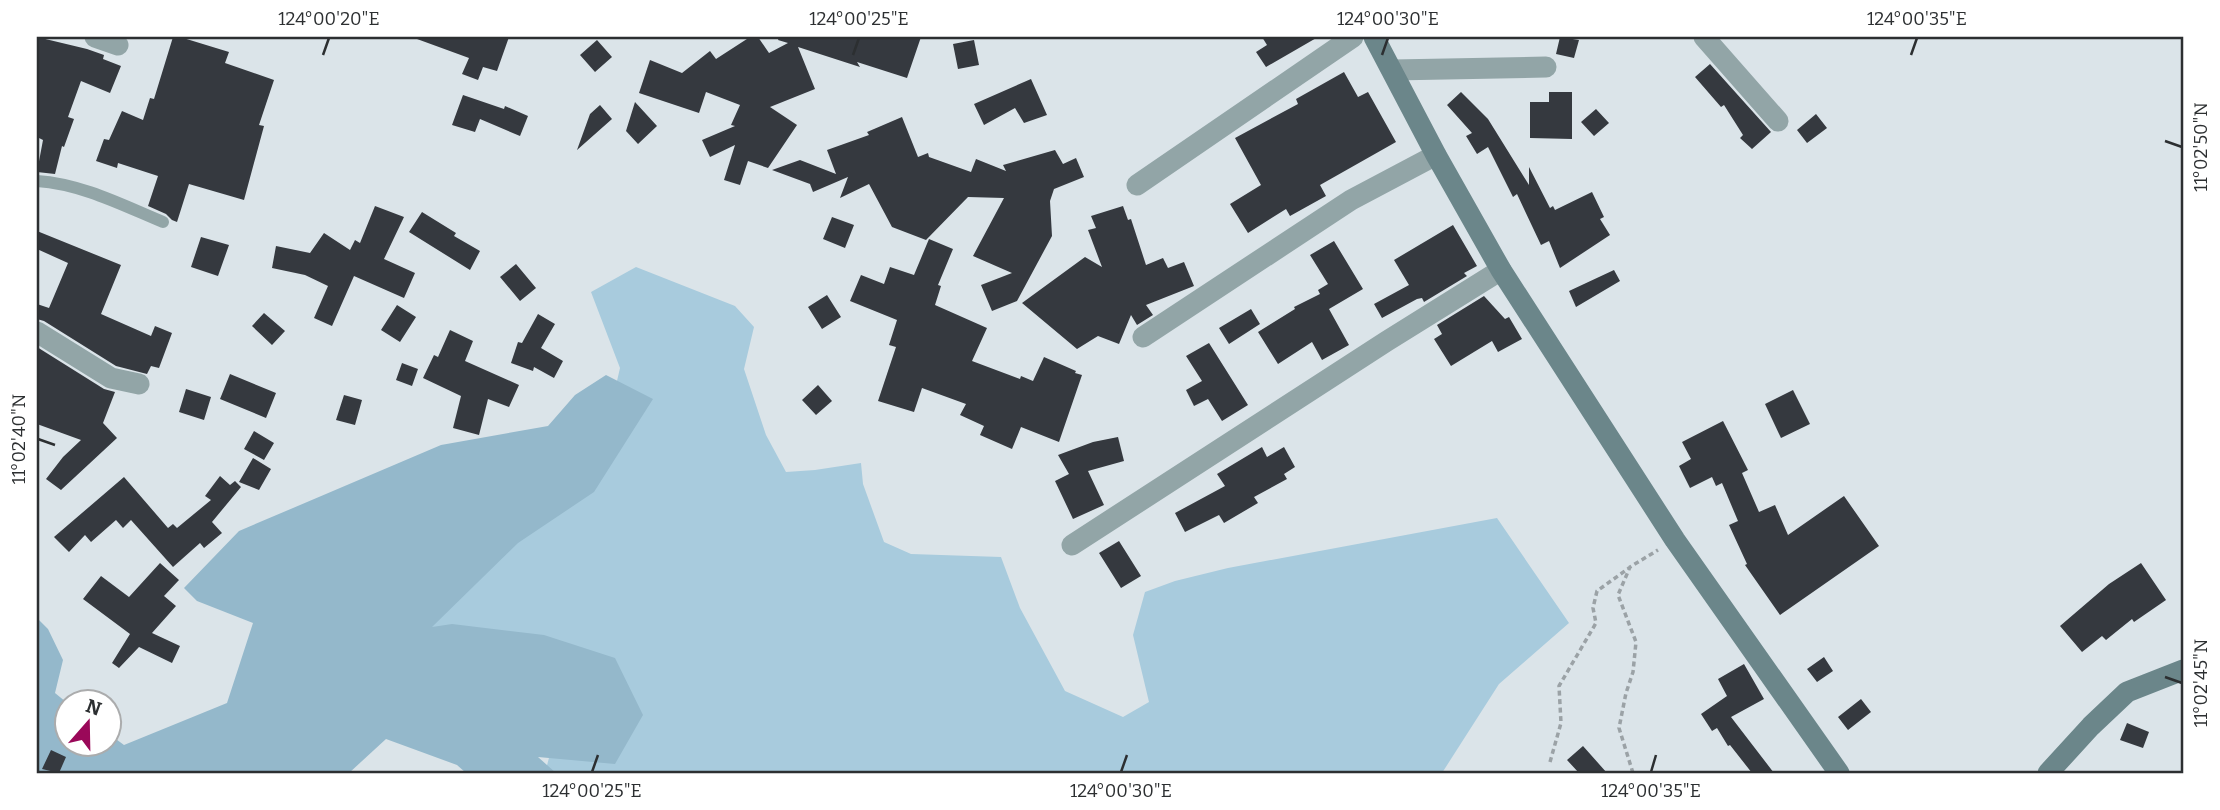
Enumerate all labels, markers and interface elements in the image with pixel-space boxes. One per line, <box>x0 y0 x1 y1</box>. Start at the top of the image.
text: 124°00'20"E <box>278 8 380 30</box>
text: 124°00'25"E <box>809 8 909 30</box>
text: 124°00'30"E <box>1337 8 1439 30</box>
text: 124°00'35"E <box>1867 8 1967 30</box>
text: 11°02'50"N <box>2190 102 2212 192</box>
text: 11°02'40"N <box>8 394 30 484</box>
text: 11°02'45"N <box>2190 639 2212 727</box>
north arrow <box>52 688 122 758</box>
text: N <box>83 694 105 721</box>
text: 124°00'25"E <box>542 780 642 802</box>
text: 124°00'30"E <box>1070 780 1172 802</box>
text: 124°00'35"E <box>1601 780 1701 802</box>

